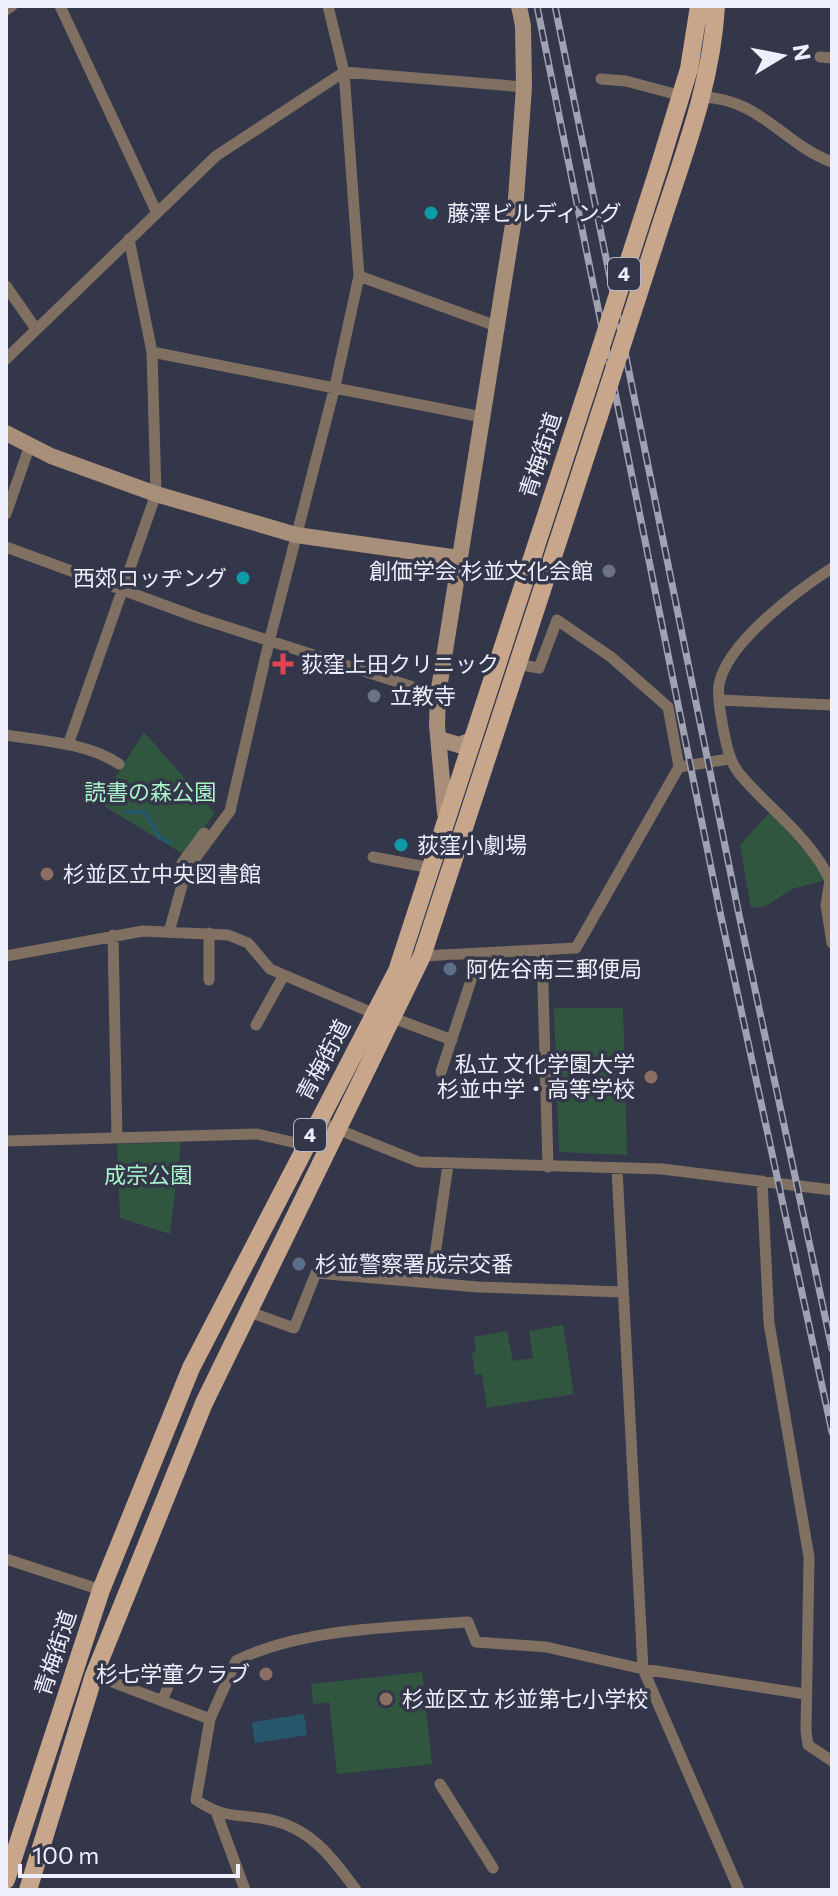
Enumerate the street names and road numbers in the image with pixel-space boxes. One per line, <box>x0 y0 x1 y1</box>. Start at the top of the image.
road number: 4 <box>608 258 640 290</box>
street label: 青梅街道 <box>513 409 566 501</box>
street label: 青梅街道 <box>290 1015 355 1105</box>
road number: 4 <box>294 1119 326 1151</box>
street label: 青梅街道 <box>28 1607 81 1699</box>

